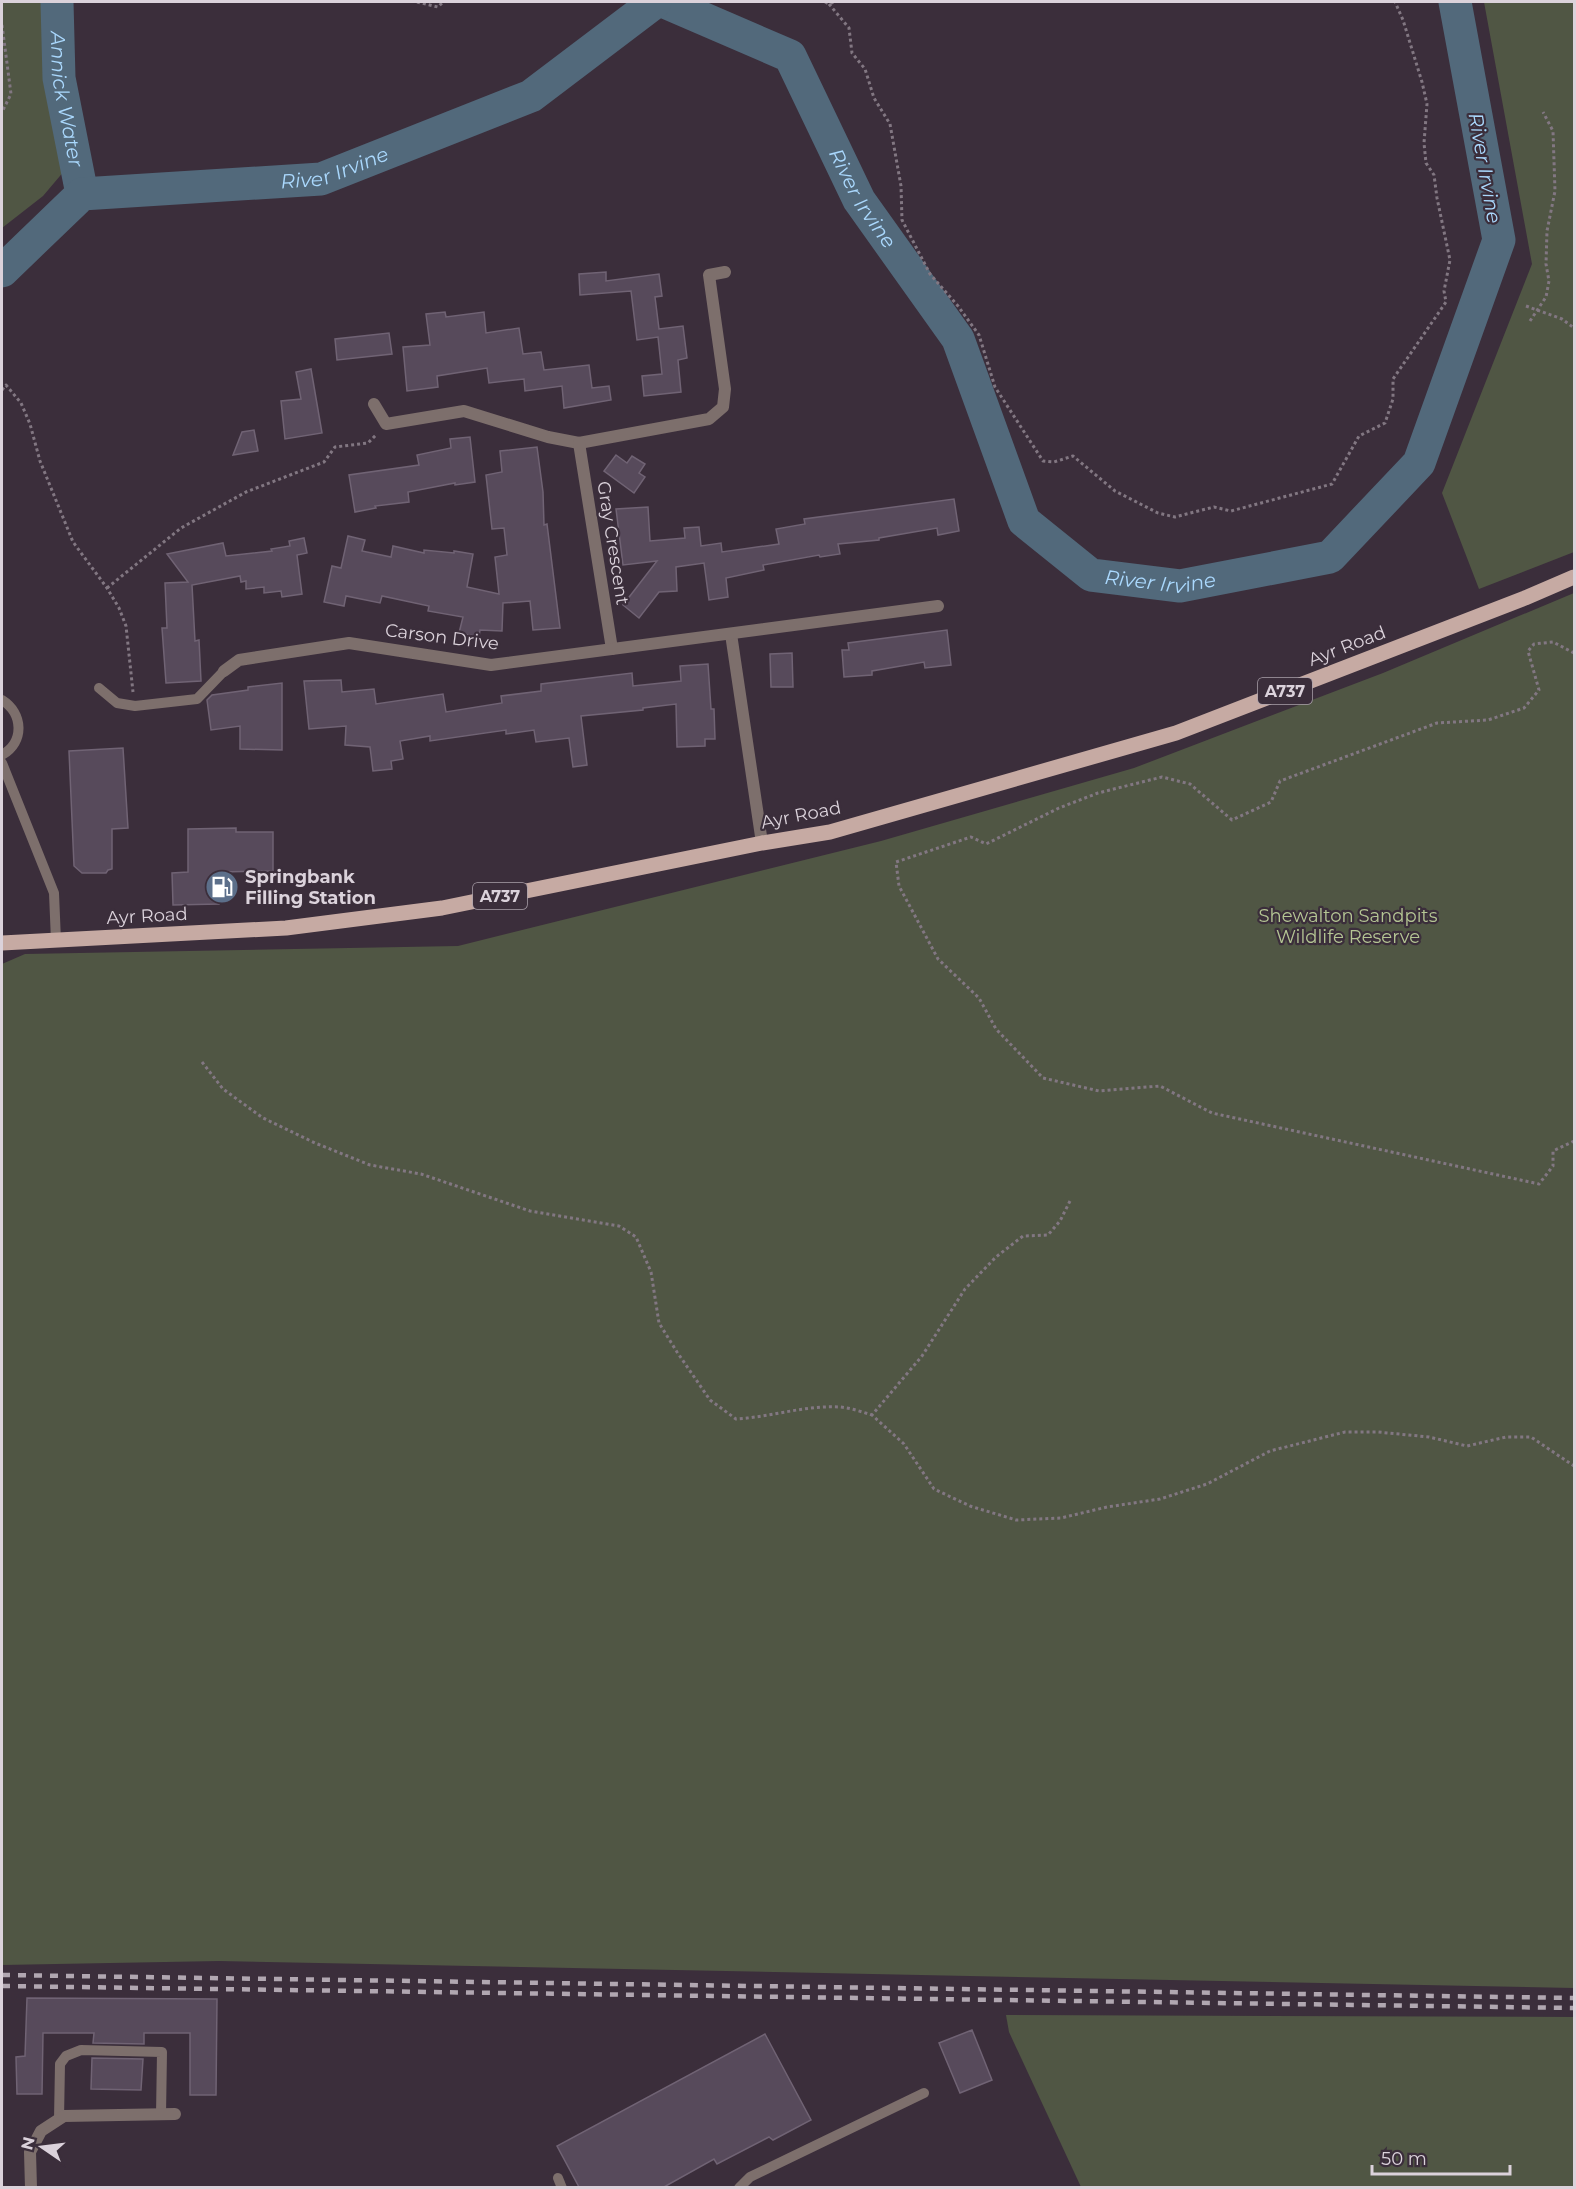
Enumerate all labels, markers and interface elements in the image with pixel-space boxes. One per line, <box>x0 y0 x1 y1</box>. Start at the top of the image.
water label: Annick Water <box>46 30 89 170</box>
water label: River Irvine <box>1463 111 1507 225</box>
water label: River Irvine <box>280 142 392 194</box>
water label: River Irvine <box>824 144 901 253</box>
street label: Gray Crescent <box>592 480 634 606</box>
water label: River Irvine <box>1103 565 1218 599</box>
street label: Carson Drive <box>384 619 500 655</box>
street label: Ayr Road <box>1305 621 1389 671</box>
road number: A737 <box>1258 678 1312 704</box>
street label: Ayr Road <box>759 796 843 834</box>
place label: Springbank Filling Station <box>245 866 376 909</box>
fuel station icon: Springbank Filling Station <box>204 869 240 905</box>
road number: A737 <box>473 883 527 909</box>
street label: Ayr Road <box>106 903 188 929</box>
park label: Shewalton Sandpits Wildlife Reserve <box>1259 905 1438 948</box>
north arrow <box>12 2117 72 2177</box>
text: N <box>17 2135 39 2152</box>
scale bar <box>1372 2138 1510 2176</box>
text: 50 m <box>1381 2148 1427 2170</box>

